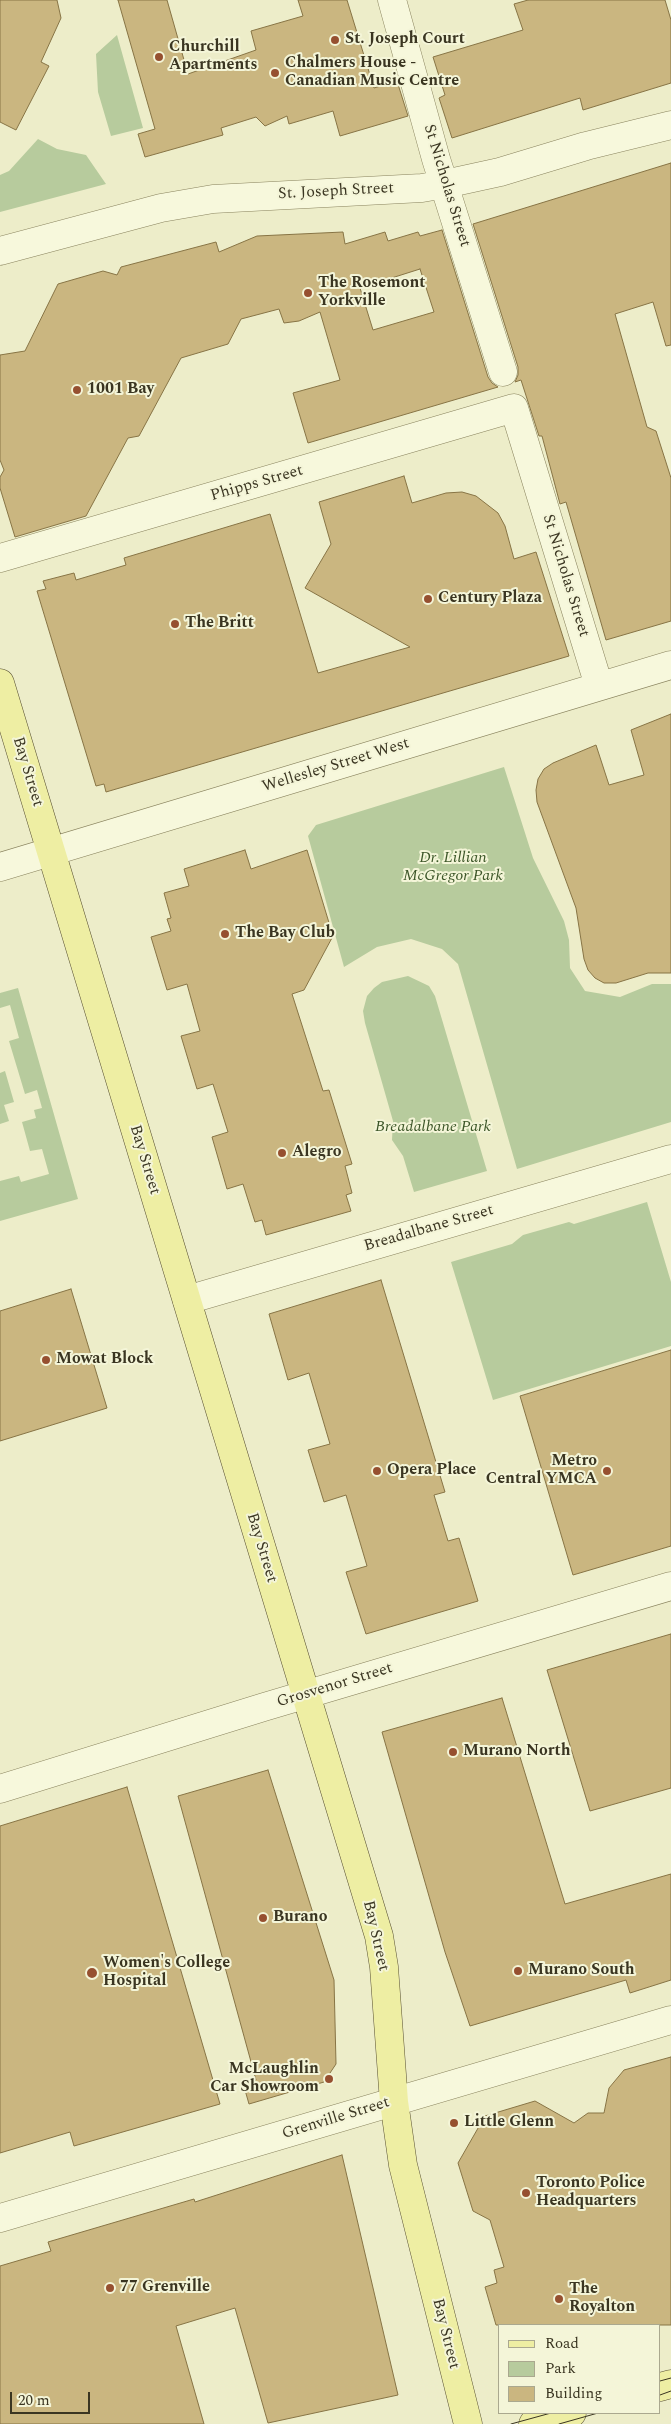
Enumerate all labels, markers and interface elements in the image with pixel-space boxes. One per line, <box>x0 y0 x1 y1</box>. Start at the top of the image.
place label: St. Joseph Court <box>345 30 465 50</box>
marker: St. Joseph Court <box>329 34 341 46</box>
place label: Churchill Apartments <box>169 38 258 76</box>
marker: Churchill Apartments <box>153 51 165 63</box>
place label: Chalmers House - Canadian Music Centre <box>285 54 459 92</box>
marker: Chalmers House - Canadian Music Centre <box>269 67 281 79</box>
street label: St Nicholas Street <box>418 122 474 250</box>
street label: St. Joseph Street <box>278 179 394 205</box>
place label: The Rosemont Yorkville <box>318 274 425 312</box>
marker: The Rosemont Yorkville <box>302 287 314 299</box>
place label: 1001 Bay <box>87 380 154 400</box>
marker: 1001 Bay <box>71 384 83 396</box>
street label: Phipps Street <box>208 462 306 506</box>
street label: St Nicholas Street <box>537 512 593 640</box>
place label: Century Plaza <box>438 589 542 609</box>
marker: Century Plaza <box>422 593 434 605</box>
place label: The Britt <box>185 614 254 634</box>
marker: The Britt <box>169 618 181 630</box>
street label: Wellesley Street West <box>260 734 412 798</box>
street label: Bay Street <box>7 735 47 809</box>
park label: Dr. Lillian McGregor Park <box>403 849 503 887</box>
place label: The Bay Club <box>235 924 335 944</box>
marker: The Bay Club <box>219 928 231 940</box>
park label: Breadalbane Park <box>375 1118 491 1138</box>
street label: Bay Street <box>124 1123 164 1197</box>
place label: Alegro <box>292 1143 342 1163</box>
marker: Alegro <box>276 1147 288 1159</box>
street label: Breadalbane Street <box>362 1201 496 1257</box>
place label: Mowat Block <box>56 1350 153 1370</box>
marker: Mowat Block <box>40 1354 52 1366</box>
place label: Metro Central YMCA <box>486 1452 597 1490</box>
place label: Opera Place <box>387 1461 476 1481</box>
marker: Opera Place <box>371 1465 383 1477</box>
marker: Metro Central YMCA <box>601 1465 613 1477</box>
street label: Bay Street <box>241 1511 281 1585</box>
street label: Grosvenor Street <box>275 1659 395 1713</box>
place label: Murano North <box>463 1742 571 1762</box>
marker: Murano North <box>447 1746 459 1758</box>
street label: Bay Street <box>358 1899 392 1973</box>
place label: Burano <box>273 1908 327 1928</box>
marker: Burano <box>257 1912 269 1924</box>
place label: Women's College Hospital <box>103 1954 230 1992</box>
place label: Murano South <box>528 1961 635 1981</box>
marker: Murano South <box>512 1965 524 1977</box>
marker: Women's College Hospital <box>85 1966 99 1980</box>
place label: McLaughlin Car Showroom <box>210 2060 319 2098</box>
marker: McLaughlin Car Showroom <box>323 2073 335 2085</box>
street label: Grenville Street <box>280 2094 392 2144</box>
place label: Little Glenn <box>464 2113 554 2133</box>
marker: Little Glenn <box>448 2117 460 2129</box>
place label: Toronto Police Headquarters <box>536 2174 645 2212</box>
marker: Toronto Police Headquarters <box>520 2187 532 2199</box>
place label: 77 Grenville <box>120 2278 210 2298</box>
place label: The Royalton <box>569 2280 635 2318</box>
marker: 77 Grenville <box>104 2282 116 2294</box>
marker: The Royalton <box>553 2293 565 2305</box>
street label: Bay Street <box>427 2297 463 2371</box>
legend <box>498 2324 661 2414</box>
text: Road <box>545 2332 579 2355</box>
text: Park <box>545 2357 576 2380</box>
scale bar <box>12 2382 92 2414</box>
text: Building <box>545 2382 602 2405</box>
text: 20 m <box>18 2389 50 2412</box>

